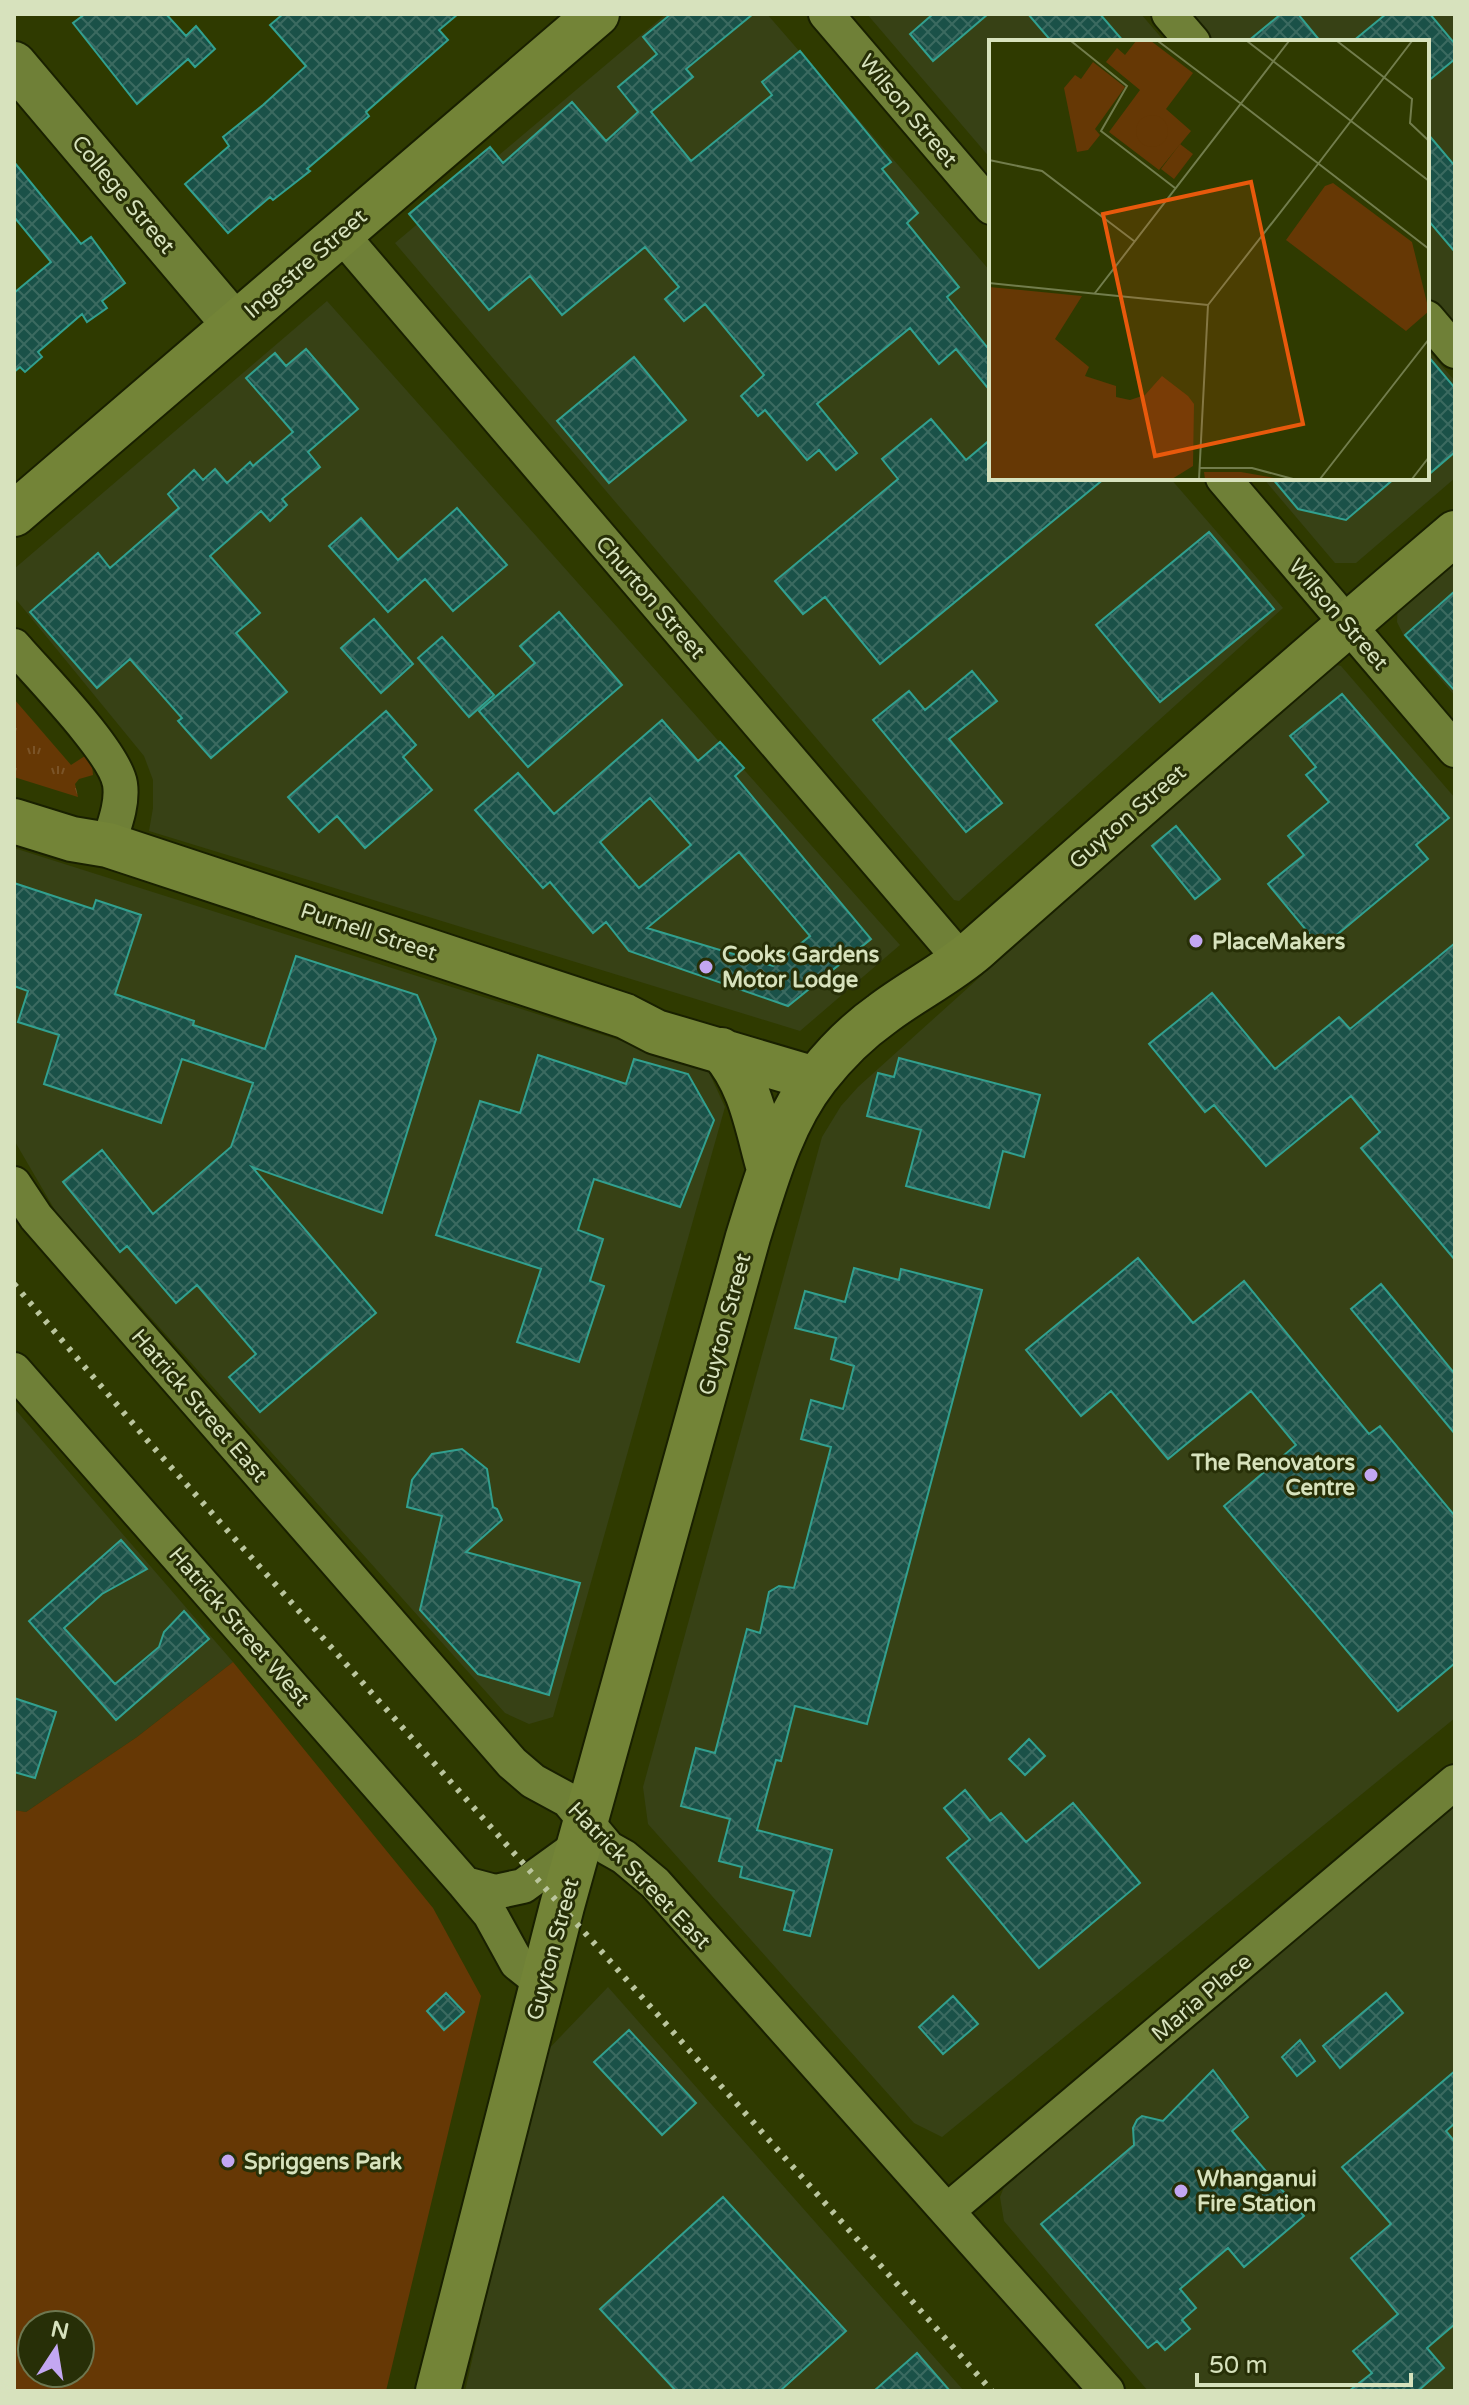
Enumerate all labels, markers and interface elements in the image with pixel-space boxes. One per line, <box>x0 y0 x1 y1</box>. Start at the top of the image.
inset map <box>989 40 1429 480</box>
street label: Wilson Street <box>854 49 963 172</box>
street label: College Street <box>66 130 180 259</box>
street label: Ingestre Street <box>239 203 372 324</box>
street label: Churton Street <box>590 531 711 664</box>
street label: Wilson Street <box>1283 554 1394 676</box>
street label: Guyton Street <box>1064 759 1191 874</box>
street label: Purnell Street <box>297 898 440 966</box>
place label: PlaceMakers <box>1212 929 1346 955</box>
marker: PlaceMakers <box>1187 932 1205 950</box>
place label: Cooks Gardens Motor Lodge <box>722 942 880 993</box>
marker: Cooks Gardens Motor Lodge <box>697 958 715 976</box>
street label: Guyton Street <box>694 1250 756 1398</box>
street label: Hatrick Street East <box>126 1324 273 1487</box>
place label: The Renovators Centre <box>1190 1450 1355 1501</box>
marker: The Renovators Centre <box>1362 1466 1380 1484</box>
street label: Hatrick Street West <box>163 1542 315 1711</box>
street label: Hatrick Street East <box>562 1797 716 1955</box>
street label: Guyton Street <box>522 1875 584 2023</box>
street label: Maria Place <box>1146 1949 1257 2047</box>
place label: Spriggens Park <box>244 2149 402 2175</box>
marker: Spriggens Park <box>219 2152 237 2170</box>
place label: Whanganui Fire Station <box>1197 2166 1317 2217</box>
marker: Whanganui Fire Station <box>1172 2182 1190 2200</box>
north arrow <box>16 2309 96 2389</box>
text: N <box>49 2316 71 2345</box>
scale bar <box>1197 2337 1411 2387</box>
text: 50 m <box>1209 2351 1267 2380</box>

